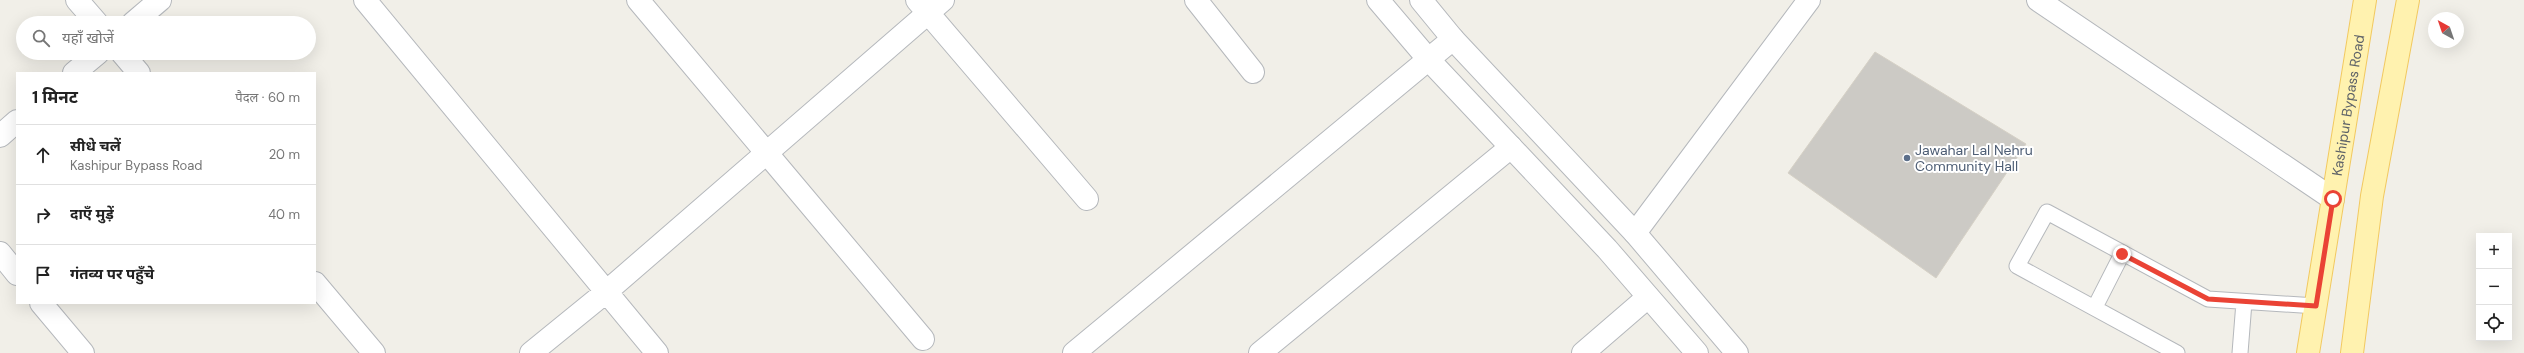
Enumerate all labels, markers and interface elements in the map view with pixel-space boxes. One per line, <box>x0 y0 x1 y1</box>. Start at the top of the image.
north arrow <box>2428 12 2464 48</box>
search box <box>16 16 316 60</box>
icon: search <box>30 27 52 49</box>
text: यहाँ खोजें <box>62 28 114 48</box>
street label: Kashipur Bypass Road <box>2328 33 2368 177</box>
text: 1 मिनट <box>32 86 78 108</box>
text: पैदल · 60 m <box>235 89 300 106</box>
text: सीधे चलें <box>70 136 121 156</box>
place label: Jawahar Lal Nehru Community Hall <box>1915 141 2033 175</box>
icon: ahead <box>32 144 54 166</box>
text: 20 m <box>269 146 300 163</box>
marker: Jawahar Lal Nehru Community Hall <box>1902 153 1912 163</box>
text: Kashipur Bypass Road <box>70 157 202 174</box>
route start <box>2324 190 2342 208</box>
icon: right <box>32 204 54 226</box>
text: दाएँ मुड़ें <box>70 204 114 224</box>
text: 40 m <box>268 206 300 223</box>
map controls <box>2476 233 2512 341</box>
button: + <box>2476 233 2512 269</box>
route end <box>2113 245 2131 263</box>
icon: arrive <box>32 264 54 286</box>
text: गंतव्य पर पहुँचे <box>70 264 154 284</box>
button: − <box>2476 269 2512 305</box>
button: locate <box>2476 305 2512 341</box>

